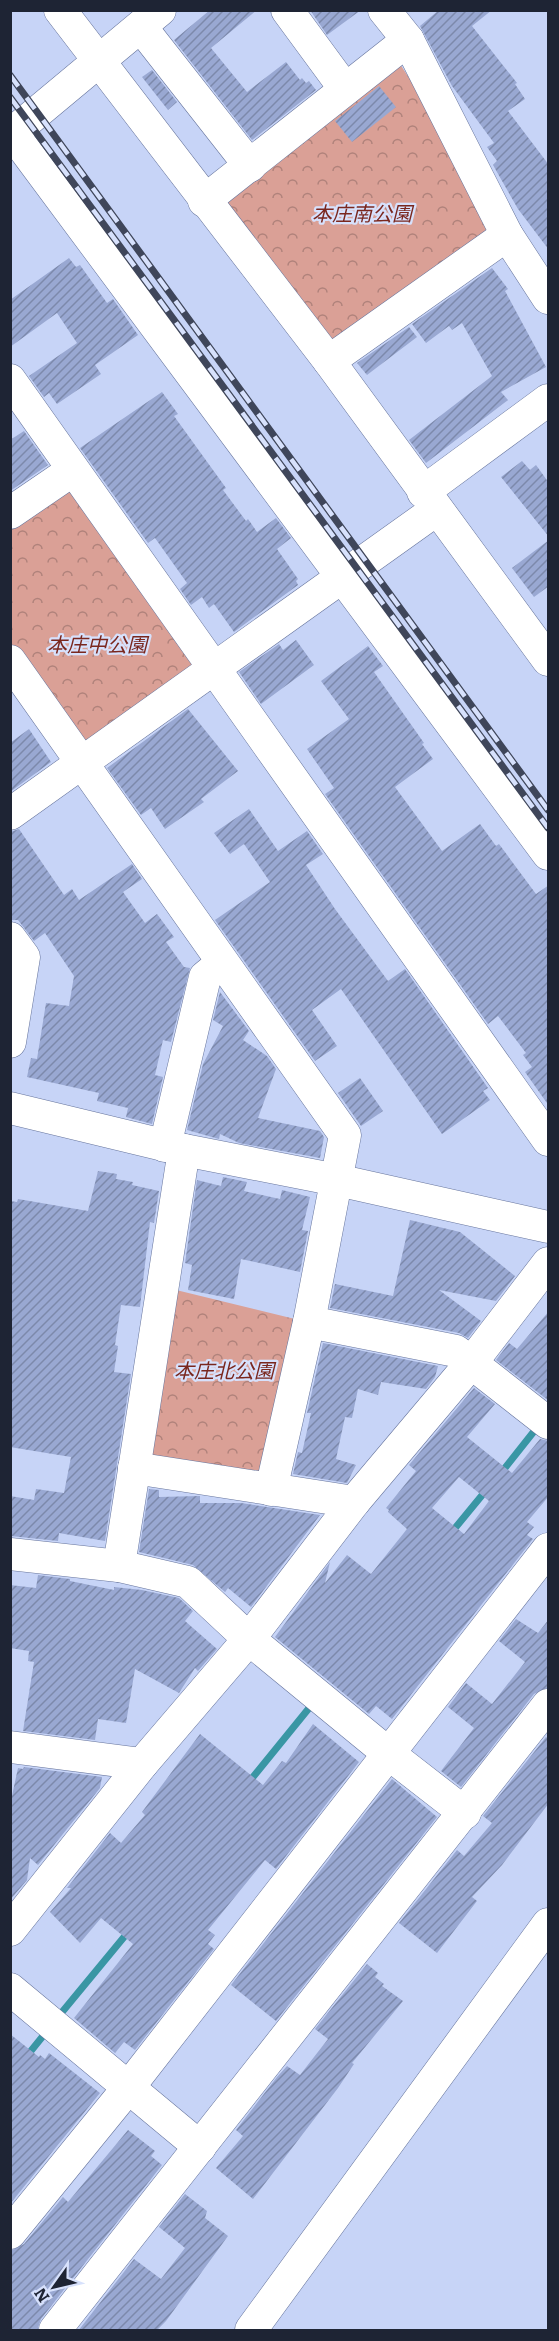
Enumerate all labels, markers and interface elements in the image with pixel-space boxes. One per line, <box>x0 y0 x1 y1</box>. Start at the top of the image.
park label: 本庄南公園 <box>312 197 415 227</box>
park label: 本庄中公園 <box>47 628 150 658</box>
park label: 本庄北公園 <box>174 1354 277 1384</box>
north arrow <box>24 2257 84 2317</box>
text: N <box>27 2284 54 2308</box>

